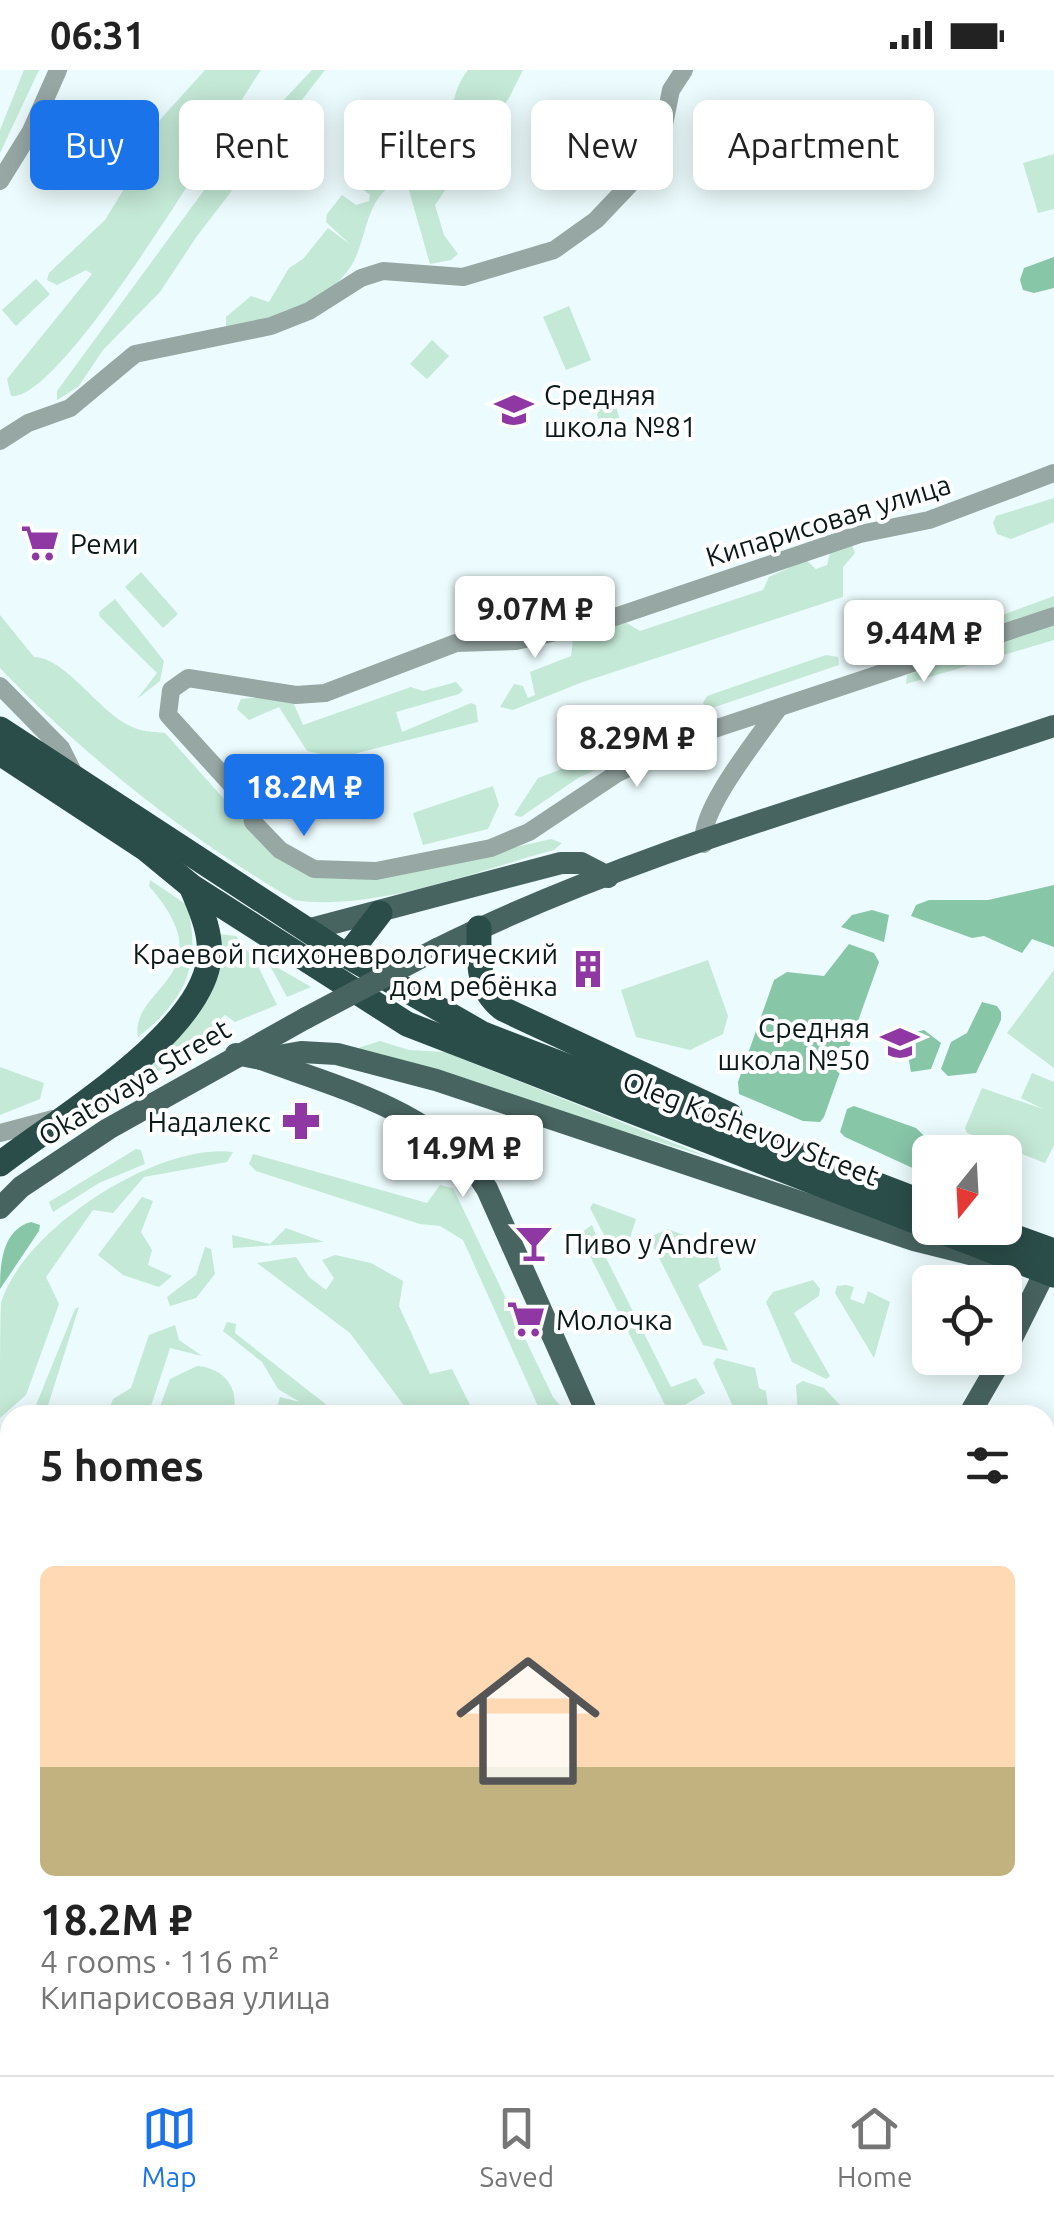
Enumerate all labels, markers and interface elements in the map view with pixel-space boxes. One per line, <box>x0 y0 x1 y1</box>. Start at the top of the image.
text: 06:31 <box>50 14 145 56</box>
chip: Buy <box>30 100 159 190</box>
chip: Rent <box>179 100 324 190</box>
chip: Filters <box>344 100 511 190</box>
chip: New <box>531 100 673 190</box>
chip: Apartment <box>693 100 934 190</box>
place label: Средняя школа №81 <box>544 379 697 442</box>
school or university icon: Средняя школа №81 <box>493 389 535 431</box>
street label: Кипарисовая улица <box>702 468 954 572</box>
supermarket icon: Реми <box>19 522 61 564</box>
place label: Реми <box>70 528 139 559</box>
pin: 9.07M ₽ <box>443 576 627 661</box>
text: 9.07M ₽ <box>477 590 593 626</box>
pin: 9.44M ₽ <box>832 600 1016 685</box>
text: 9.44M ₽ <box>866 614 982 650</box>
pin: 8.29M ₽ <box>545 705 729 790</box>
text: 8.29M ₽ <box>579 719 695 755</box>
pin: 18.2M ₽ <box>212 754 396 839</box>
text: 18.2M ₽ <box>246 768 362 804</box>
place label: Краевой психоневрологический дом ребёнка <box>133 938 558 1001</box>
building icon: Краевой психоневрологический дом ребёнка <box>567 948 609 990</box>
place label: Средняя школа №50 <box>717 1012 870 1075</box>
street label: Okatovaya Street <box>33 1013 235 1151</box>
school or university icon: Средняя школа №50 <box>879 1022 921 1064</box>
street label: Oleg Koshevoy Street <box>619 1065 883 1191</box>
pharmacy icon: Надалекс <box>280 1100 322 1142</box>
place label: Надалекс <box>147 1106 271 1137</box>
pin: 14.9M ₽ <box>371 1115 555 1200</box>
text: 14.9M ₽ <box>405 1129 521 1165</box>
north arrow <box>912 1135 1022 1245</box>
map controls <box>912 1135 1022 1375</box>
bar icon: Пиво у Andrew <box>513 1222 555 1264</box>
place label: Пиво у Andrew <box>564 1228 757 1259</box>
button: locate <box>912 1265 1022 1375</box>
supermarket icon: Молочка <box>505 1298 547 1340</box>
place label: Молочка <box>556 1304 673 1335</box>
icon: filters <box>960 1438 1015 1493</box>
text: 5 homes <box>40 1442 204 1489</box>
icon: home <box>438 1631 618 1811</box>
text: 18.2M ₽ <box>40 1896 192 1943</box>
text: 4 rooms · 116 m² <box>40 1943 280 1979</box>
text: Кипарисовая улица <box>40 1979 331 2015</box>
tab: Map <box>141 2101 197 2192</box>
tab: Saved <box>480 2101 554 2192</box>
tab: Home <box>837 2101 913 2192</box>

